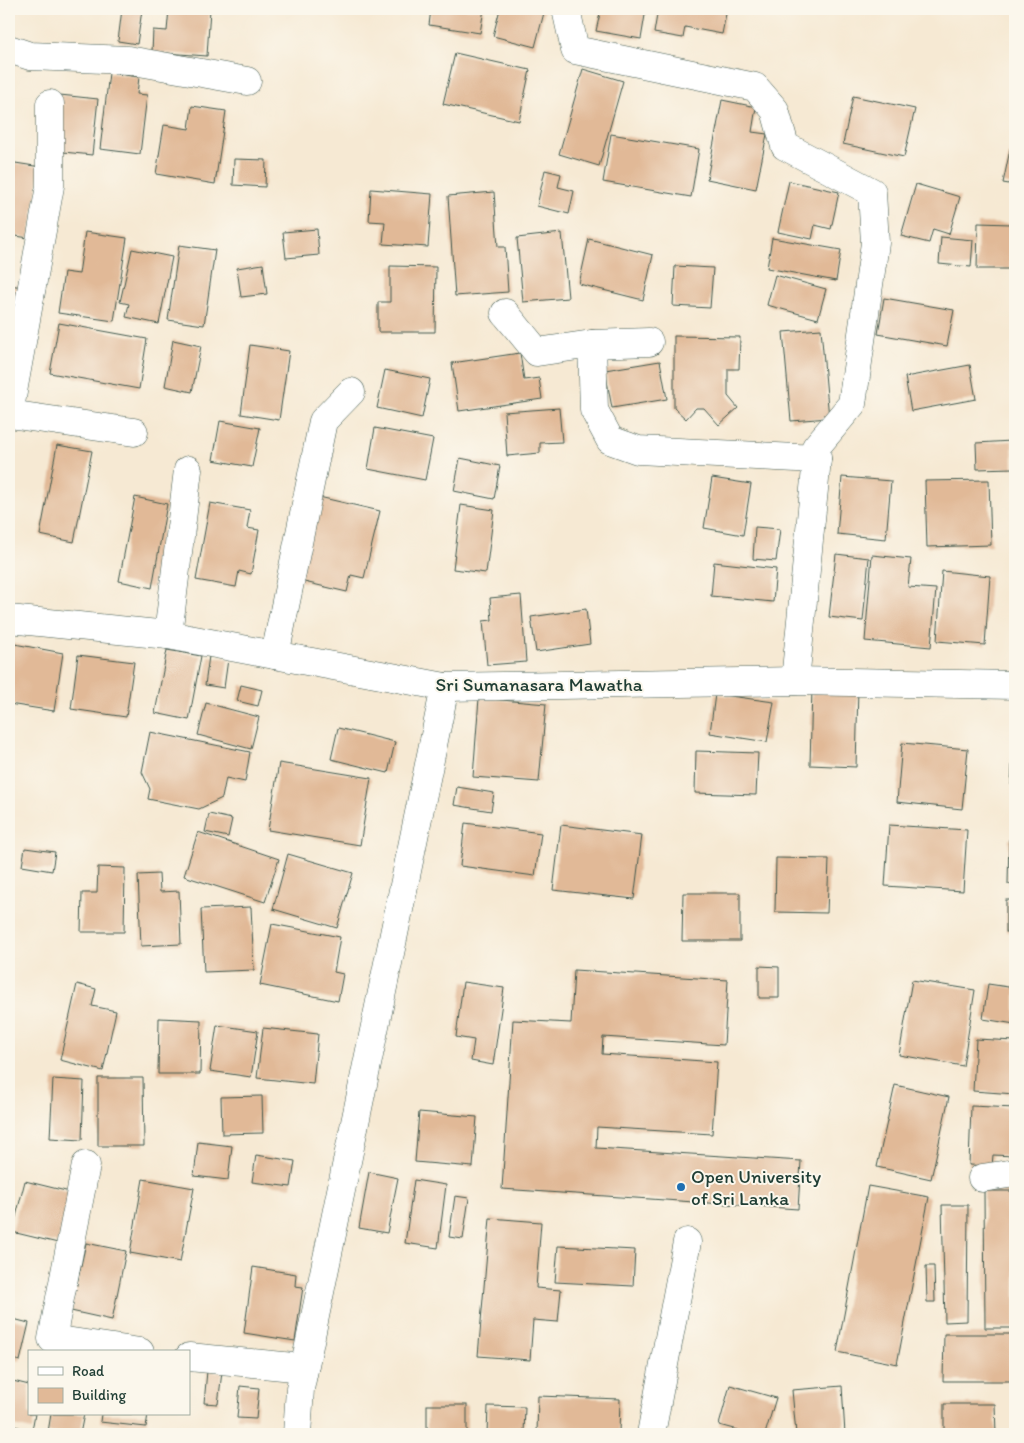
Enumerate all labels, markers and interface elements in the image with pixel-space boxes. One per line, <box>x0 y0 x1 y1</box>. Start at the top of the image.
street label: Sri Sumanasara Mawatha <box>435 673 643 696</box>
place label: Open University of Sri Lanka <box>691 1165 821 1210</box>
marker: Open University of Sri Lanka <box>675 1181 687 1193</box>
legend <box>28 1350 190 1416</box>
text: Road <box>72 1362 105 1380</box>
text: Building <box>72 1386 126 1404</box>

